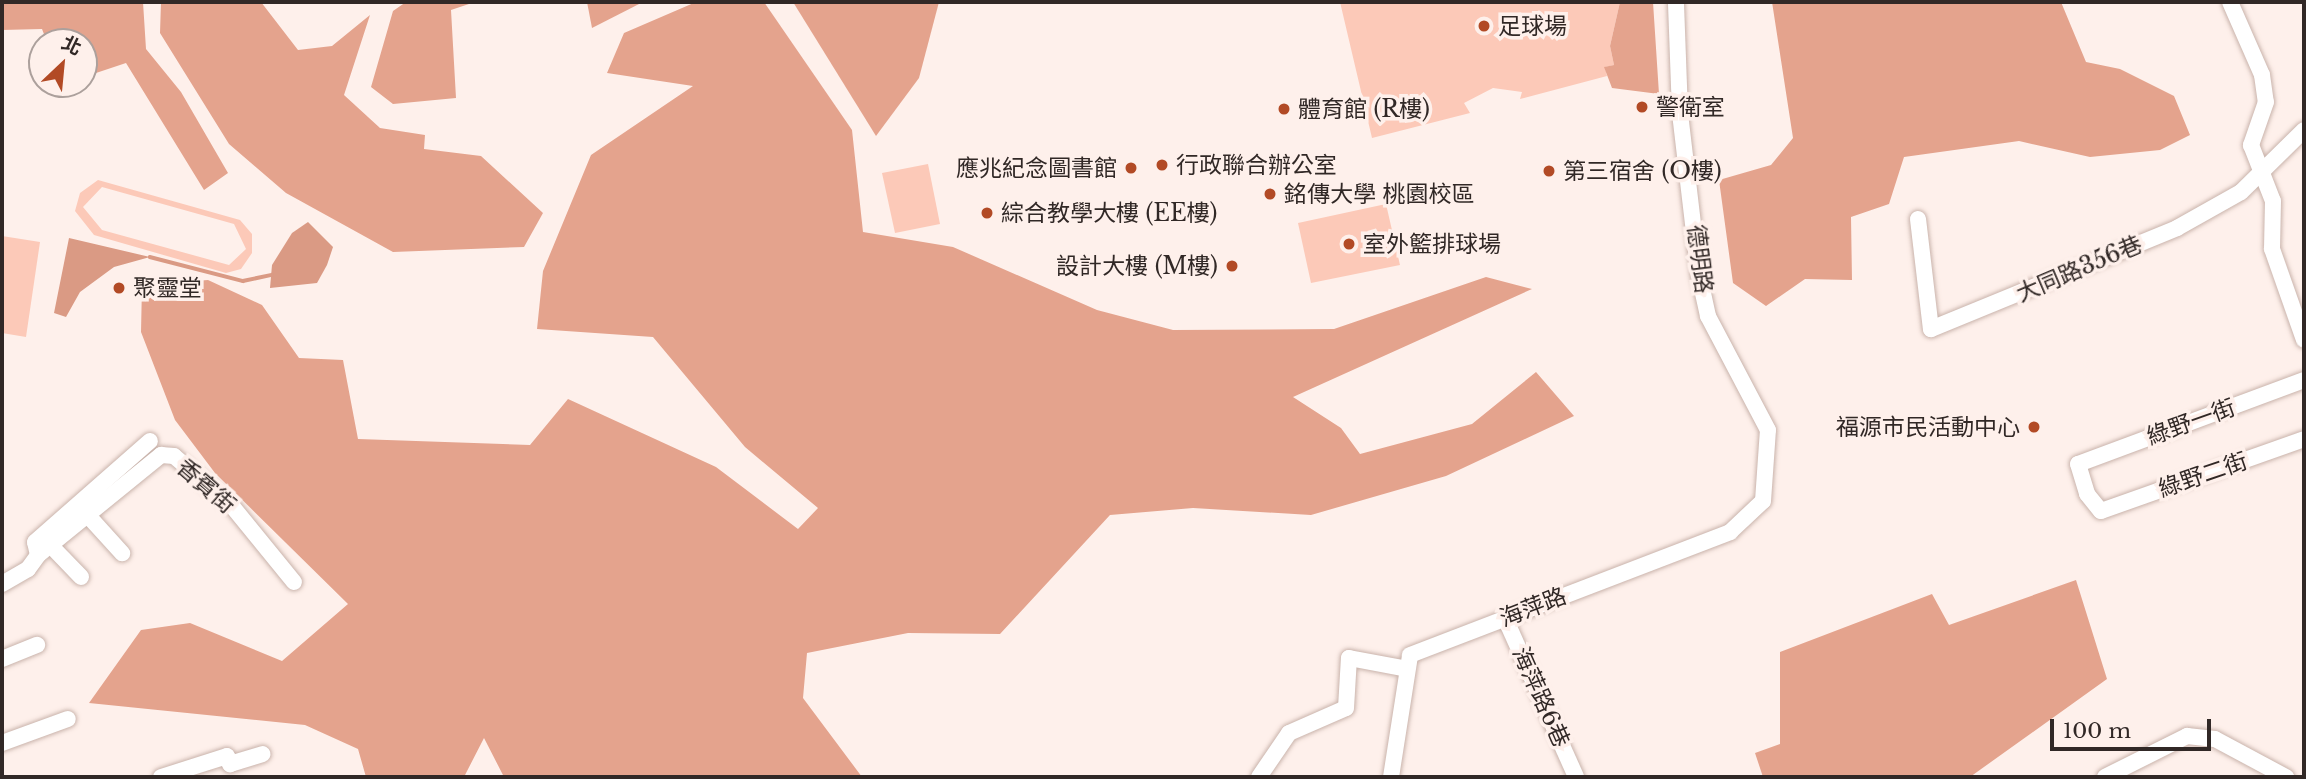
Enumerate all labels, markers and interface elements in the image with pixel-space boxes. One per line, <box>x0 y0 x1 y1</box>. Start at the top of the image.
place label: 足球場 <box>1498 12 1567 40</box>
marker: 足球場 <box>1476 18 1492 34</box>
north arrow <box>28 28 98 98</box>
text: 北 <box>58 31 85 60</box>
place label: 警衛室 <box>1656 93 1725 121</box>
place label: 體育館 (R樓) <box>1298 95 1430 123</box>
marker: 警衛室 <box>1634 99 1650 115</box>
marker: 體育館 (R樓) <box>1276 101 1292 117</box>
place label: 行政聯合辦公室 <box>1176 151 1337 179</box>
place label: 應兆紀念圖書館 <box>956 154 1117 182</box>
marker: 行政聯合辦公室 <box>1154 157 1170 173</box>
place label: 第三宿舍 (O樓) <box>1563 157 1721 185</box>
marker: 應兆紀念圖書館 <box>1123 160 1139 176</box>
marker: 第三宿舍 (O樓) <box>1541 163 1557 179</box>
place label: 銘傳大學 桃園校區 <box>1284 180 1475 208</box>
marker: 銘傳大學 桃園校區 <box>1262 186 1278 202</box>
place label: 綜合教學大樓 (EE樓) <box>1001 199 1217 227</box>
marker: 綜合教學大樓 (EE樓) <box>979 205 995 221</box>
street label: 德明路 <box>1682 223 1718 295</box>
place label: 室外籃排球場 <box>1363 230 1501 258</box>
street label: 大同路356巷 <box>2012 230 2146 308</box>
marker: 室外籃排球場 <box>1341 236 1357 252</box>
place label: 設計大樓 (M樓) <box>1056 252 1218 280</box>
marker: 設計大樓 (M樓) <box>1224 258 1240 274</box>
place label: 聚靈堂 <box>133 274 202 302</box>
marker: 聚靈堂 <box>111 280 127 296</box>
street label: 綠野一街 <box>2143 393 2239 451</box>
place label: 福源市民活動中心 <box>1836 413 2020 441</box>
marker: 福源市民活動中心 <box>2026 419 2042 435</box>
street label: 綠野二街 <box>2155 447 2251 503</box>
street label: 香賓街 <box>171 453 241 519</box>
street label: 海萍路 <box>1496 582 1570 632</box>
street label: 海萍路6巷 <box>1507 643 1575 751</box>
scale bar <box>2054 706 2215 750</box>
text: 100 m <box>2063 718 2131 744</box>

